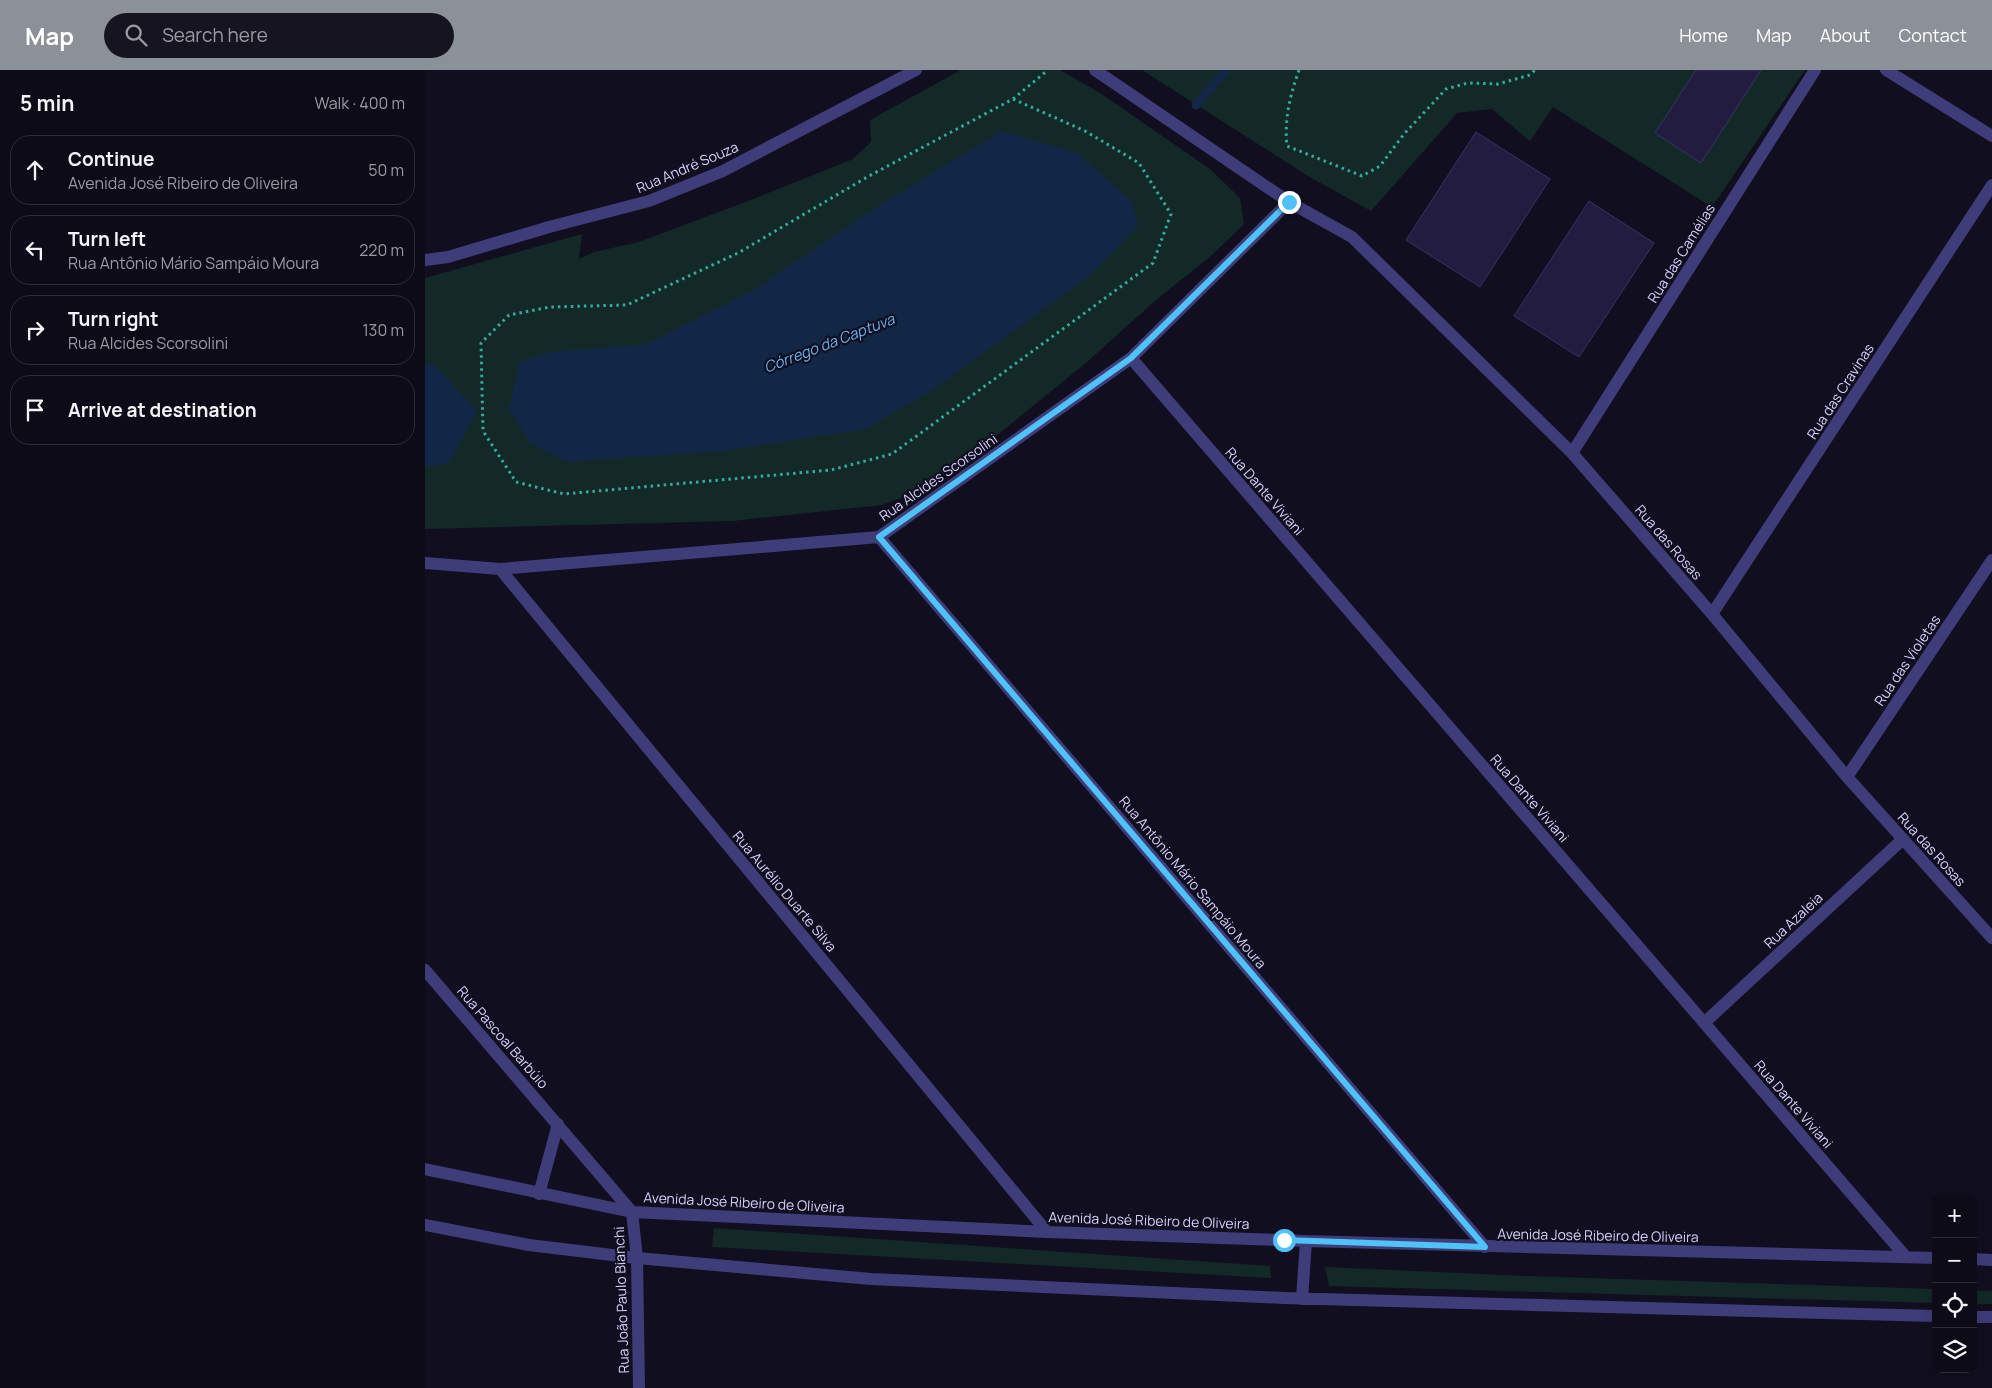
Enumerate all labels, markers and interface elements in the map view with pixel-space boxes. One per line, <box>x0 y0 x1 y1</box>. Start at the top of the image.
search box <box>104 13 454 58</box>
text: Map <box>25 19 74 52</box>
icon: search <box>122 21 150 49</box>
text: Search here <box>162 22 268 48</box>
text: Home <box>1679 23 1728 47</box>
text: Map <box>1756 23 1792 47</box>
text: About <box>1820 23 1870 47</box>
text: Contact <box>1898 23 1967 47</box>
text: 5 min <box>20 89 74 117</box>
text: Walk · 400 m <box>314 92 405 114</box>
street label: Rua André Souza <box>633 137 741 197</box>
text: Continue <box>68 146 154 172</box>
icon: ahead <box>21 156 49 184</box>
text: 50 m <box>368 159 404 181</box>
text: Avenida José Ribeiro de Oliveira <box>68 172 298 194</box>
route end <box>1278 191 1301 214</box>
street label: Rua das Camélias <box>1643 200 1719 306</box>
text: Turn left <box>68 226 146 252</box>
icon: left <box>21 236 49 264</box>
text: 220 m <box>359 239 404 261</box>
text: Rua Antônio Mário Sampáio Moura <box>68 252 319 274</box>
text: Turn right <box>68 306 158 332</box>
water label: Córrego da Captuva <box>761 308 898 378</box>
icon: right <box>21 316 49 344</box>
text: 130 m <box>362 319 404 341</box>
text: Rua Alcides Scorsolini <box>68 332 228 354</box>
street label: Rua das Cravinas <box>1802 340 1878 442</box>
icon: arrive <box>21 396 49 424</box>
text: Arrive at destination <box>68 397 257 423</box>
street label: Rua Alcides Scorsolini <box>875 429 1001 525</box>
street label: Rua Dante Viviani <box>1222 443 1308 539</box>
street label: Rua das Rosas <box>1631 500 1707 584</box>
street label: Rua das Violetas <box>1870 611 1944 709</box>
street label: Rua Dante Viviani <box>1487 750 1573 846</box>
street label: Rua Antônio Mário Sampáio Moura <box>1115 792 1271 972</box>
street label: Rua das Rosas <box>1894 808 1970 890</box>
street label: Rua Aurélio Duarte Silva <box>729 827 841 955</box>
street label: Rua Azaleia <box>1760 888 1826 952</box>
street label: Rua Pascoal Barbúio <box>453 982 553 1092</box>
street label: Rua Dante Viviani <box>1751 1056 1837 1152</box>
street label: Avenida José Ribeiro de Oliveira <box>643 1187 845 1217</box>
map controls <box>1932 1193 1977 1373</box>
button: + <box>1932 1193 1977 1238</box>
street label: Avenida José Ribeiro de Oliveira <box>1048 1207 1250 1233</box>
street label: Avenida José Ribeiro de Oliveira <box>1497 1224 1699 1246</box>
street label: Rua João Paulo Bianchi <box>609 1226 633 1374</box>
route start <box>1273 1229 1296 1252</box>
button: − <box>1932 1238 1977 1283</box>
button: locate <box>1932 1283 1977 1328</box>
button: layers <box>1932 1328 1977 1373</box>

